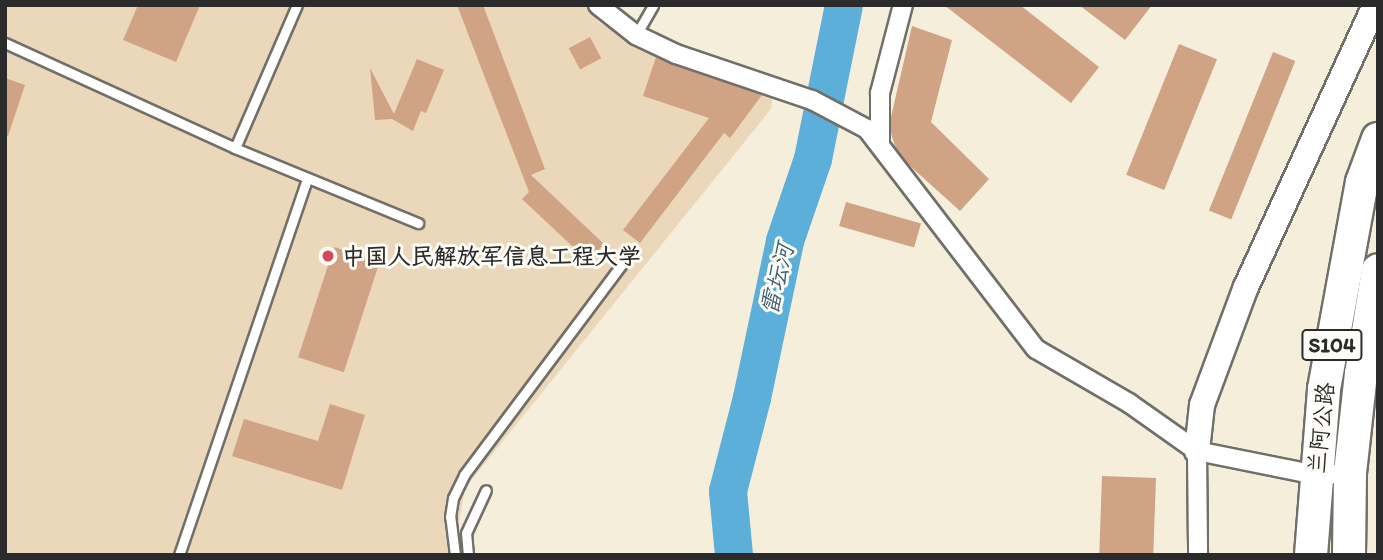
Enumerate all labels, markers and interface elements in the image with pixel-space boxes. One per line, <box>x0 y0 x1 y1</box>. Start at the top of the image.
water label: 雷坛河 <box>754 241 800 317</box>
place label: 中国人民解放军信息工程大学 <box>342 242 641 270</box>
marker: 中国人民解放军信息工程大学 <box>320 248 336 264</box>
road number: S104 <box>1300 328 1364 362</box>
street label: 兰阿公路 <box>1302 381 1340 475</box>

